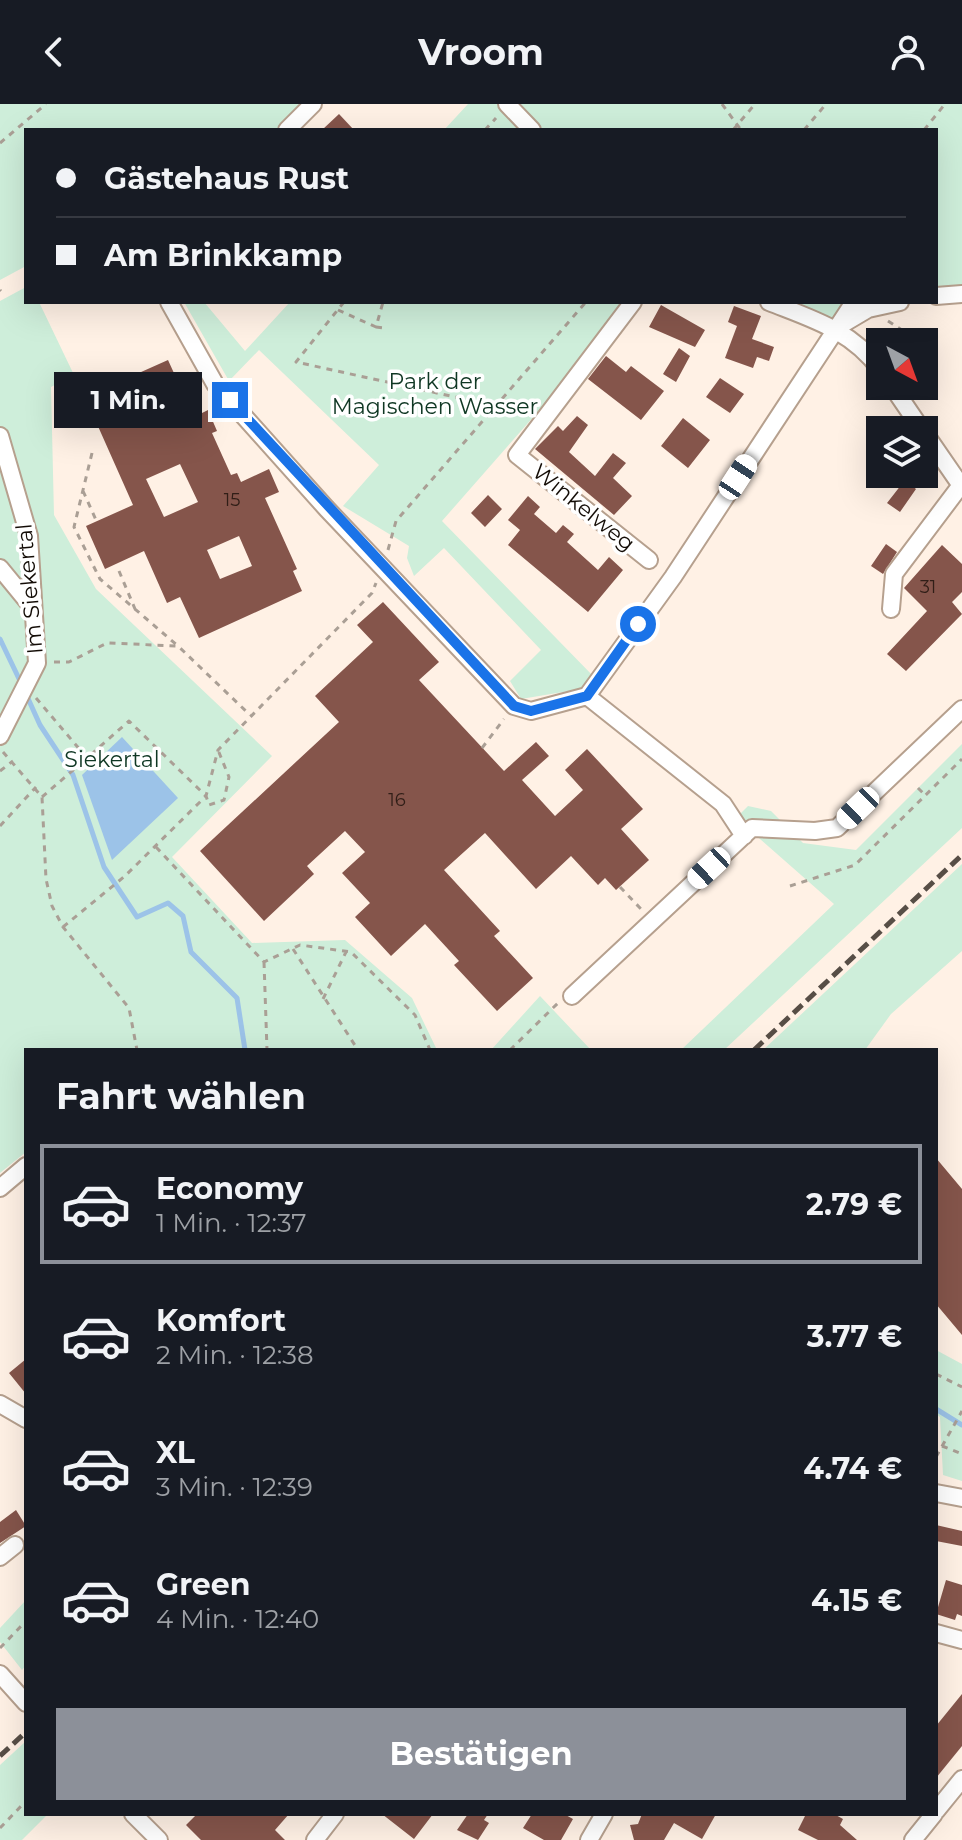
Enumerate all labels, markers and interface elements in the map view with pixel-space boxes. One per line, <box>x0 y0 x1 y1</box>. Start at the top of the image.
icon: back <box>32 30 76 74</box>
text: Vroom <box>418 30 544 74</box>
icon: person <box>886 30 930 74</box>
text: Gästehaus Rust <box>104 160 349 197</box>
text: Am Brinkkamp <box>104 237 342 274</box>
north arrow <box>866 328 938 400</box>
map controls <box>866 328 938 488</box>
park label: Park der Magischen Wasser <box>332 368 538 420</box>
callout: 1 Min. <box>54 372 202 428</box>
route end <box>212 382 248 418</box>
text: 1 Min. <box>91 384 165 416</box>
button: layers <box>866 416 938 488</box>
car <box>715 450 761 504</box>
street label: Winkelweg <box>527 458 640 557</box>
house number: 15 <box>224 489 240 511</box>
street label: Im Siekertal <box>10 523 49 655</box>
house number: 31 <box>920 576 936 598</box>
route start <box>620 606 656 642</box>
park label: Siekertal <box>64 746 160 773</box>
car <box>832 783 884 833</box>
house number: 16 <box>388 789 406 811</box>
car <box>683 843 735 893</box>
text: Fahrt wählen <box>56 1074 306 1118</box>
icon: car <box>60 1168 132 1240</box>
text: Economy <box>156 1170 303 1207</box>
text: 2.79 € <box>806 1186 902 1223</box>
text: 1 Min. · 12:37 <box>156 1207 307 1239</box>
icon: car <box>60 1300 132 1372</box>
text: Komfort <box>156 1302 286 1339</box>
text: 3.77 € <box>807 1318 902 1355</box>
text: 2 Min. · 12:38 <box>156 1339 314 1371</box>
icon: car <box>60 1432 132 1504</box>
text: XL <box>156 1434 195 1471</box>
text: 4.74 € <box>803 1450 902 1487</box>
text: 3 Min. · 12:39 <box>156 1471 313 1503</box>
icon: car <box>60 1564 132 1636</box>
text: Green <box>156 1566 250 1603</box>
text: 4.15 € <box>811 1582 902 1619</box>
text: 4 Min. · 12:40 <box>156 1603 319 1635</box>
button: Bestätigen <box>56 1708 906 1800</box>

